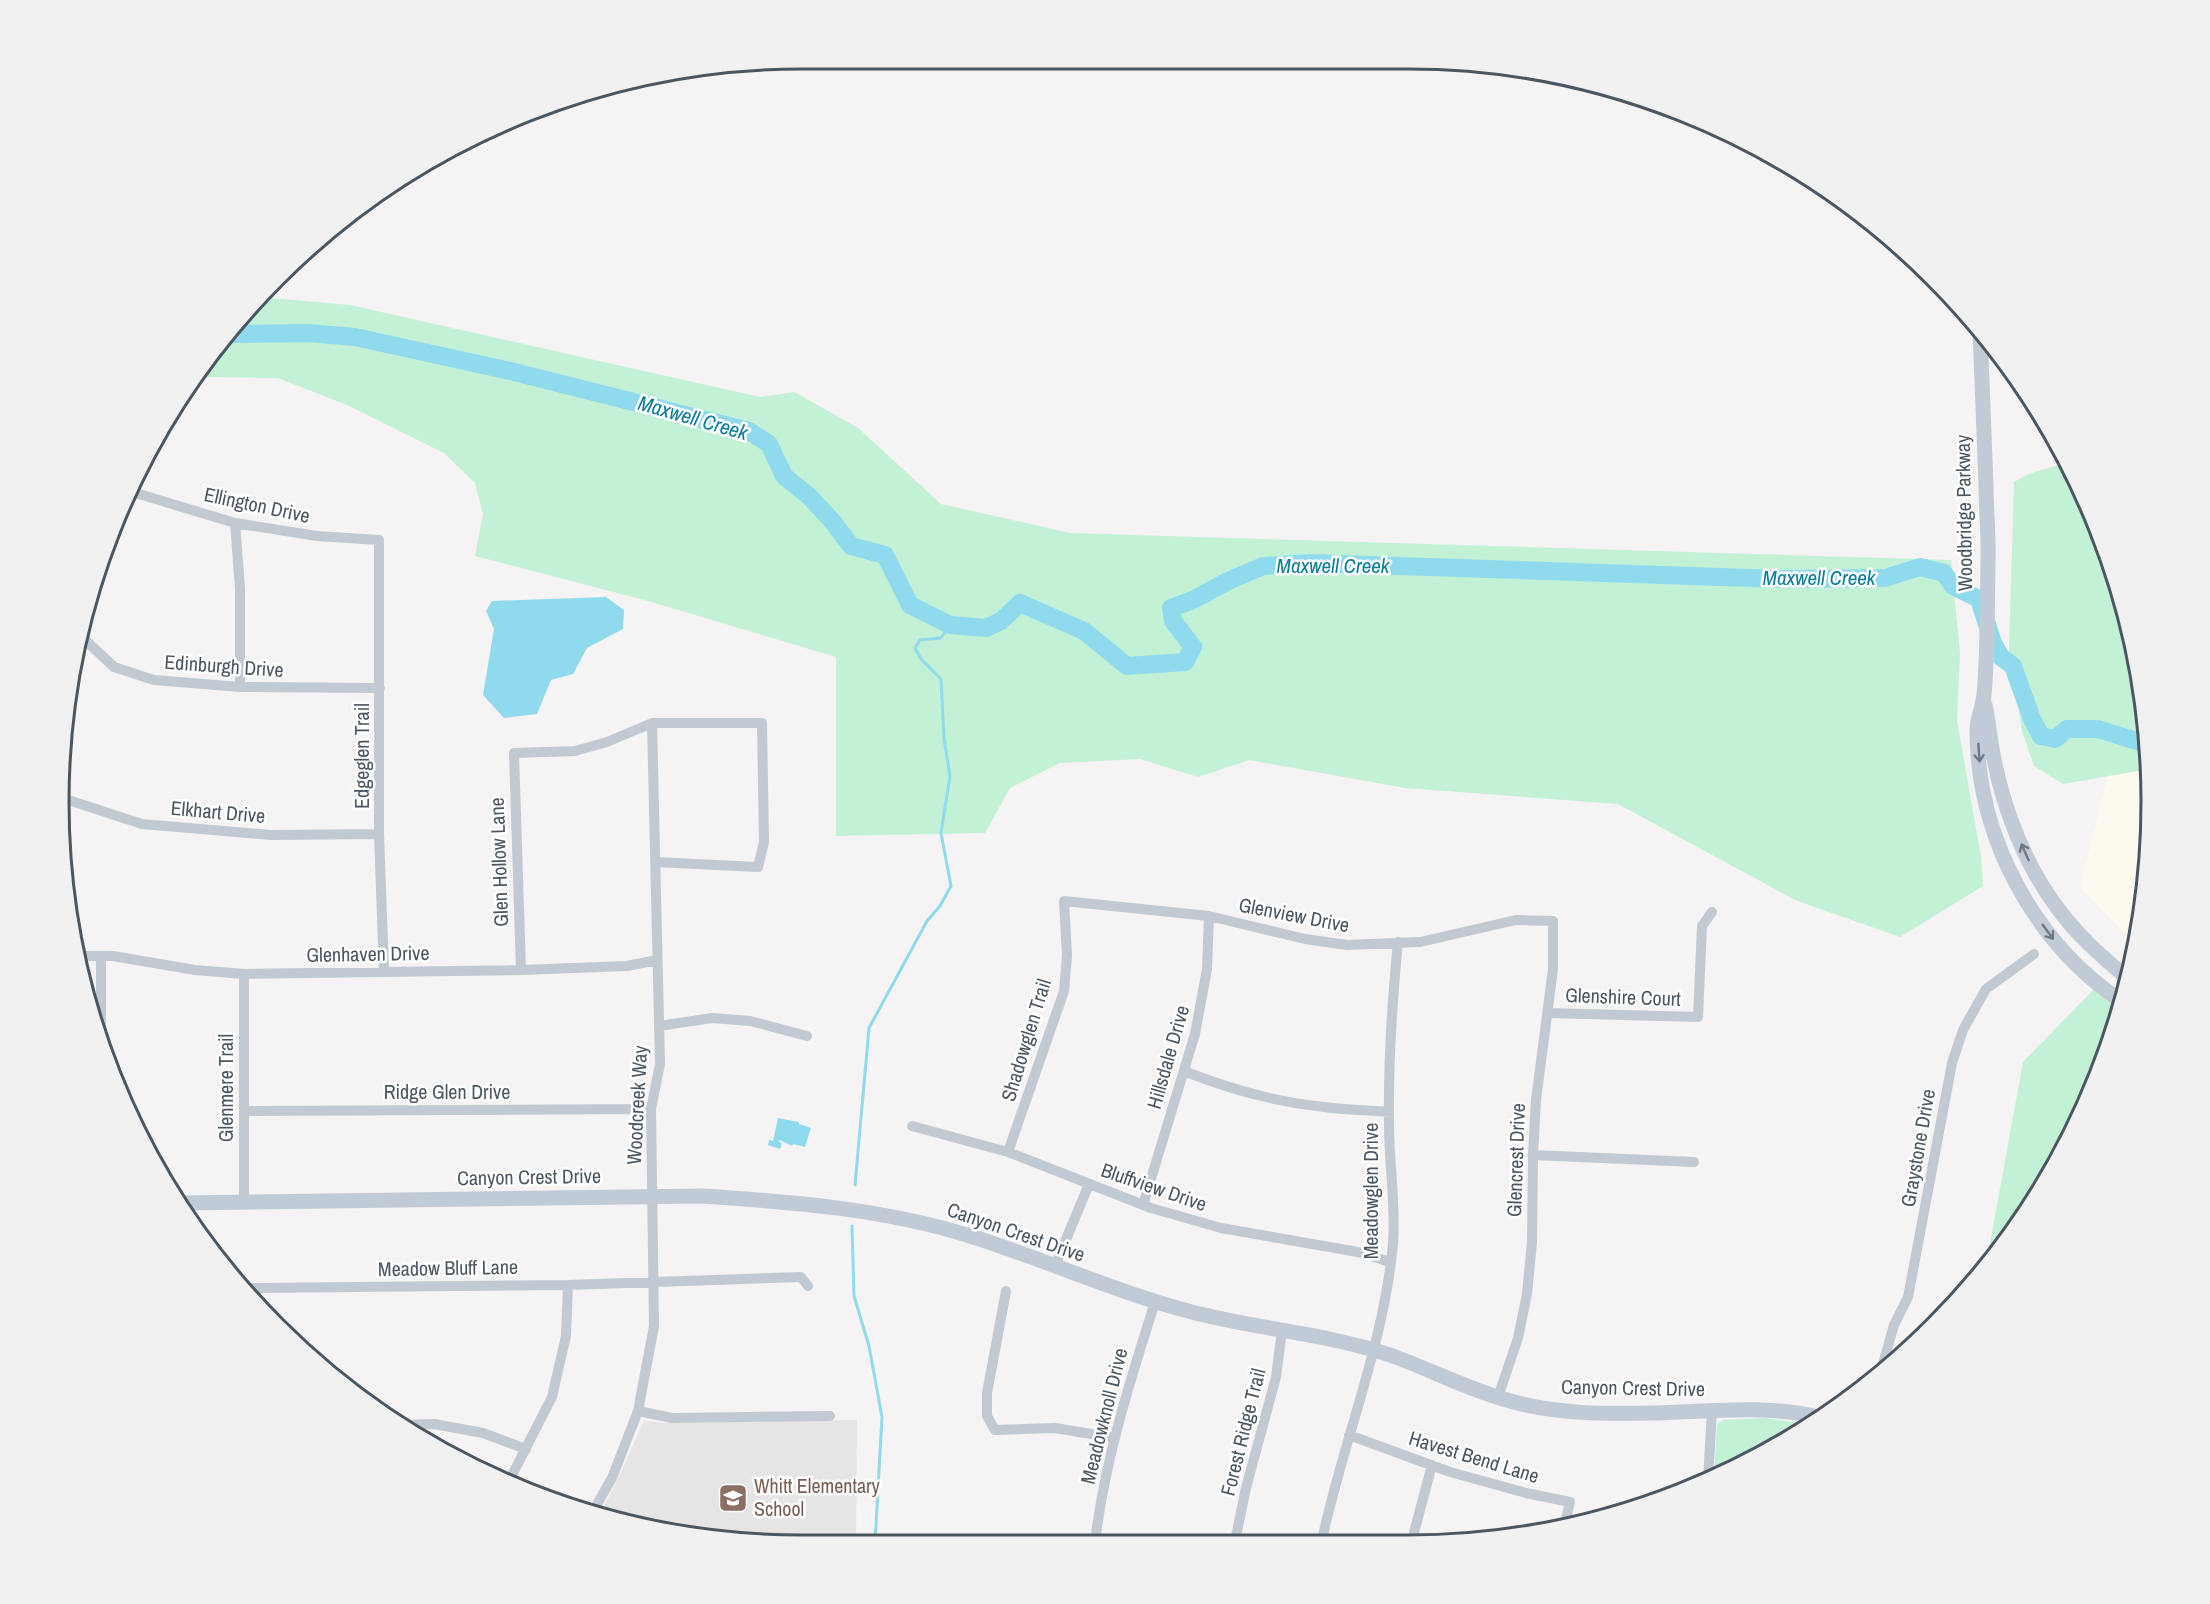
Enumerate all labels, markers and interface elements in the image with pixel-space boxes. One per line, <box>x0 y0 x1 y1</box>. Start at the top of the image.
water label: Maxwell Creek <box>635 388 753 447</box>
street label: Woodbridge Parkway <box>1949 434 1978 591</box>
street label: Ellington Drive <box>202 480 313 529</box>
water label: Maxwell Creek <box>1277 551 1391 580</box>
water label: Maxwell Creek <box>1763 563 1877 592</box>
street label: Edinburgh Drive <box>164 648 285 683</box>
street label: Edgeglen Trail <box>348 703 375 809</box>
one-way arrow <box>1973 743 1984 763</box>
street label: Elkhart Drive <box>170 794 266 829</box>
street label: Glen Hollow Lane <box>483 797 514 927</box>
one-way arrow <box>2018 844 2030 862</box>
street label: Glenview Drive <box>1236 891 1352 938</box>
one-way arrow <box>2042 924 2054 940</box>
street label: Glenhaven Drive <box>306 939 430 968</box>
street label: Shadowglen Trail <box>994 975 1057 1104</box>
street label: Glenshire Court <box>1565 981 1682 1012</box>
street label: Hillsdale Drive <box>1140 1002 1195 1112</box>
street label: Glenmere Trail <box>212 1034 239 1142</box>
street label: Woodcreek Way <box>620 1044 653 1165</box>
street label: Ridge Glen Drive <box>384 1078 510 1105</box>
street label: Graystone Drive <box>1894 1087 1941 1209</box>
street label: Glencrest Drive <box>1500 1103 1531 1217</box>
street label: Meadowglen Drive <box>1357 1123 1384 1259</box>
street label: Bluffview Drive <box>1098 1156 1211 1217</box>
street label: Canyon Crest Drive <box>457 1162 601 1191</box>
street label: Canyon Crest Drive <box>944 1195 1089 1268</box>
street label: Meadow Bluff Lane <box>378 1253 518 1282</box>
street label: Meadowknoll Drive <box>1074 1345 1133 1487</box>
street label: Forest Ridge Trail <box>1214 1365 1271 1498</box>
street label: Canyon Crest Drive <box>1561 1373 1705 1402</box>
street label: Havest Bend Lane <box>1406 1424 1543 1489</box>
place label: Whitt Elementary School <box>754 1472 881 1522</box>
school or university icon: Whitt Elementary School <box>717 1482 749 1514</box>

